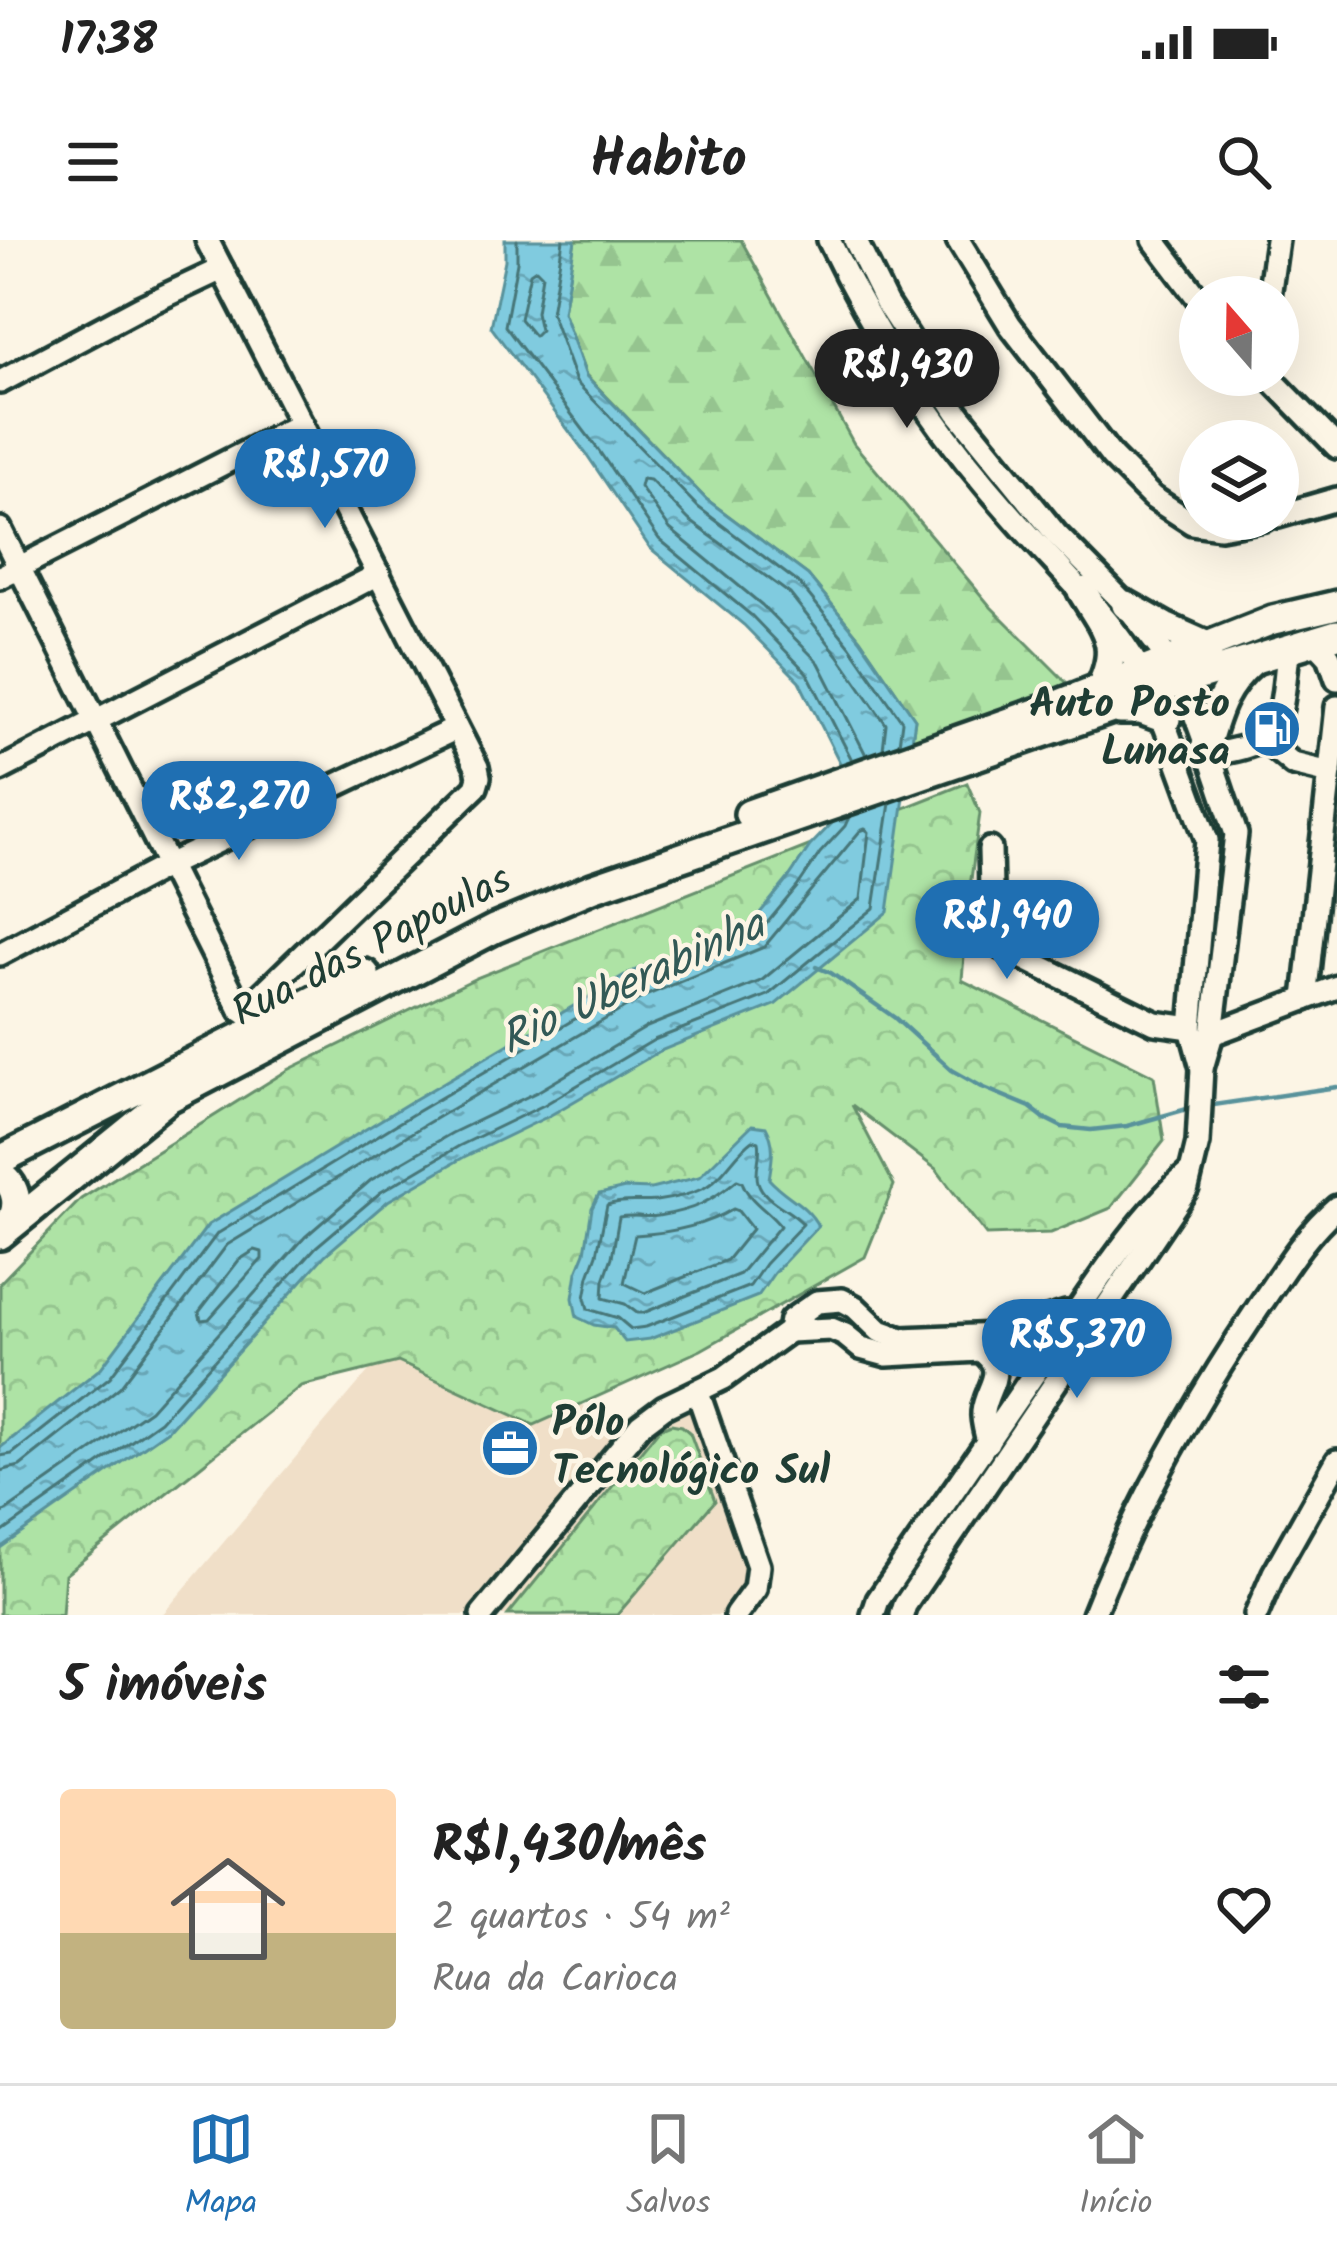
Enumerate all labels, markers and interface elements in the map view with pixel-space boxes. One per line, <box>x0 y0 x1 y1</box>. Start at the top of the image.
text: 17:38 <box>60 6 157 78</box>
text: Habito <box>590 119 747 205</box>
icon: menu <box>60 129 126 195</box>
icon: search <box>1211 129 1277 195</box>
north arrow <box>1179 276 1299 396</box>
map controls <box>1179 276 1299 540</box>
pin: R$1,430 <box>796 329 1018 431</box>
text: R$1,430 <box>841 337 973 399</box>
button: layers <box>1179 420 1299 540</box>
pin: R$1,570 <box>214 429 436 531</box>
text: R$1,570 <box>262 437 388 499</box>
place label: Auto Posto Lunasa <box>1029 672 1230 787</box>
fuel station icon: Auto Posto Lunasa <box>1241 698 1303 760</box>
pin: R$2,270 <box>128 761 350 863</box>
text: R$2,270 <box>169 769 309 831</box>
street label: Rua das Papoulas <box>220 848 524 1046</box>
pin: R$1,940 <box>896 880 1118 982</box>
text: R$1,940 <box>942 888 1072 950</box>
water label: Rio Uberabinha <box>488 890 780 1077</box>
pin: R$5,370 <box>966 1299 1188 1401</box>
text: R$5,370 <box>1009 1307 1145 1369</box>
place label: Pólo Tecnológico Sul <box>552 1391 831 1506</box>
office icon: Pólo Tecnológico Sul <box>479 1417 541 1479</box>
text: 5 imóveis <box>60 1647 267 1728</box>
icon: filters <box>1211 1654 1277 1720</box>
text: R$1,430/mês <box>432 1807 707 1888</box>
icon: home <box>156 1837 300 1981</box>
icon: heart <box>1211 1876 1277 1942</box>
text: 2 quartos · 54 m² <box>432 1888 730 1950</box>
text: Rua da Carioca <box>432 1950 678 2012</box>
tab: Mapa <box>185 2106 257 2231</box>
tab: Salvos <box>626 2106 710 2231</box>
tab: Início <box>1079 2106 1152 2231</box>

